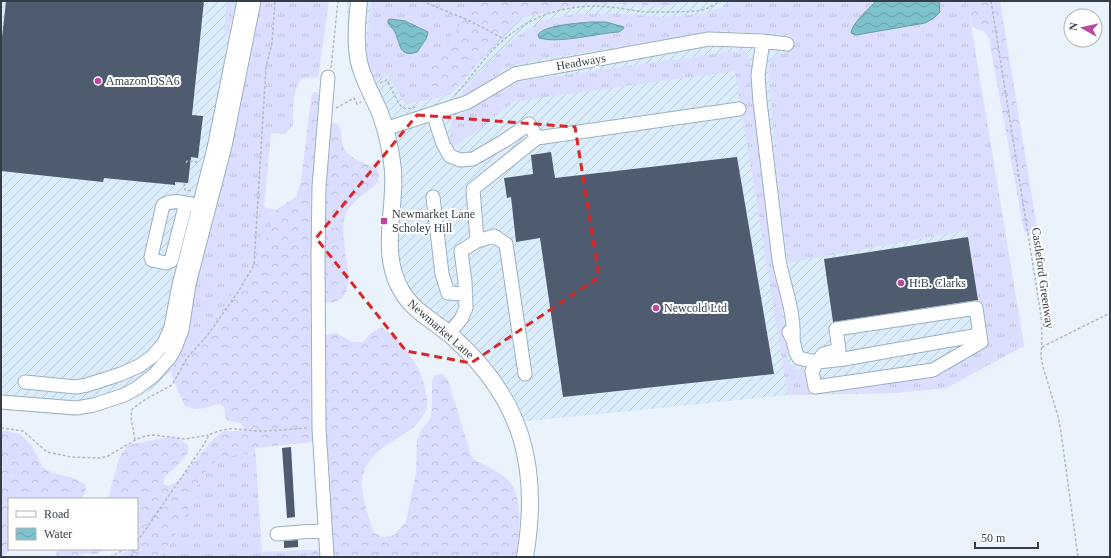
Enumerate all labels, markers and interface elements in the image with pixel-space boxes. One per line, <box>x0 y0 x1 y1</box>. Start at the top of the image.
north arrow <box>1063 8 1103 48</box>
text: N <box>1067 22 1080 31</box>
street label: Headways <box>555 51 607 73</box>
place label: Amazon DSA6 <box>106 74 180 88</box>
marker: Amazon DSA6 <box>93 76 103 86</box>
place label: Newmarket Lane Scholey Hill <box>392 207 475 235</box>
marker: Newmarket Lane Scholey Hill <box>379 216 389 226</box>
street label: Castleford Greenway <box>1029 226 1057 330</box>
place label: H.B. Clarks <box>909 276 966 290</box>
marker: H.B. Clarks <box>896 278 906 288</box>
street label: Newmarket Lane <box>405 297 477 361</box>
place label: Newcold Ltd <box>664 301 727 315</box>
marker: Newcold Ltd <box>651 303 661 313</box>
legend <box>8 498 138 550</box>
text: Road <box>44 507 69 521</box>
scale bar <box>975 524 1038 550</box>
text: Water <box>44 527 72 541</box>
text: 50 m <box>981 531 1006 545</box>

